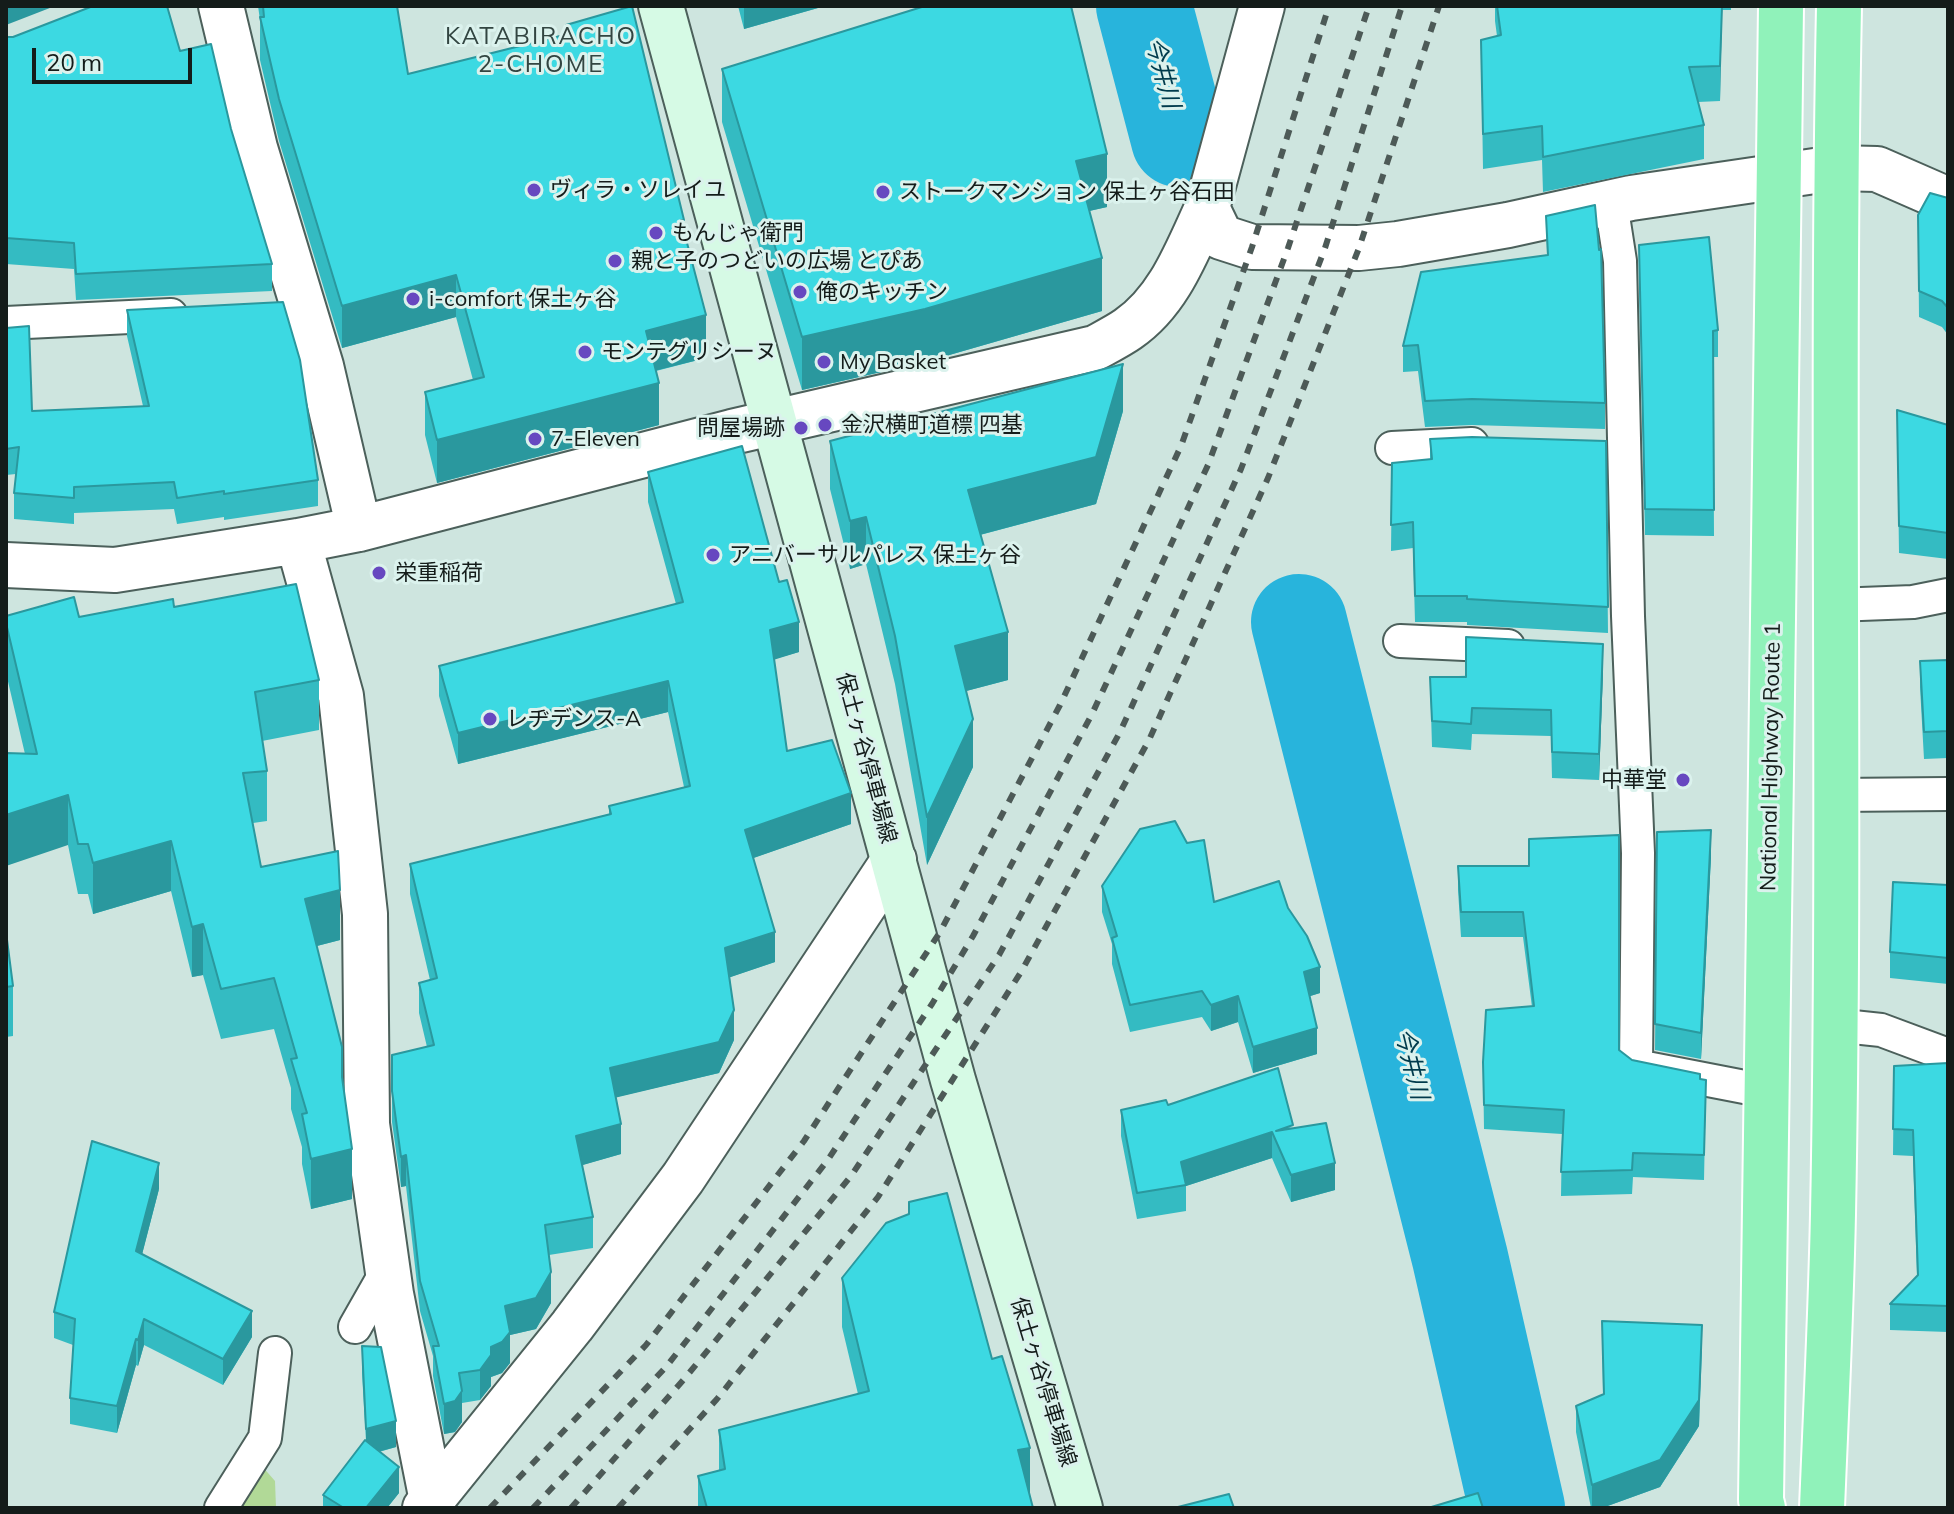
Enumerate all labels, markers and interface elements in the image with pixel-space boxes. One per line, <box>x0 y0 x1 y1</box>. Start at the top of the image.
district label: KATABIRACHO 2-CHOME <box>445 23 637 79</box>
scale bar <box>36 32 196 82</box>
water label: 今井川 <box>1139 34 1185 112</box>
text: 20 m <box>46 47 102 77</box>
place label: ヴィラ・ソレイユ <box>550 177 726 203</box>
place label: ストークマンション 保土ヶ谷石田 <box>899 179 1235 205</box>
marker: ヴィラ・ソレイユ <box>525 181 543 199</box>
marker: ストークマンション 保土ヶ谷石田 <box>874 183 892 201</box>
place label: もんじゃ衛門 <box>672 220 804 246</box>
marker: もんじゃ衛門 <box>647 224 665 242</box>
place label: 親と子のつどいの広場 とぴあ <box>631 248 923 274</box>
marker: 親と子のつどいの広場 とぴあ <box>606 252 624 270</box>
place label: 俺のキッチン <box>816 279 948 305</box>
marker: 俺のキッチン <box>791 283 809 301</box>
place label: i-comfort 保土ヶ谷 <box>429 286 616 312</box>
marker: i-comfort 保土ヶ谷 <box>404 290 422 308</box>
place label: モンテグリシーヌ <box>601 339 777 365</box>
marker: モンテグリシーヌ <box>576 343 594 361</box>
place label: My Basket <box>840 349 946 375</box>
marker: My Basket <box>815 353 833 371</box>
place label: 金沢横町道標 四基 <box>841 412 1023 438</box>
place label: 問屋場跡 <box>697 415 785 441</box>
marker: 金沢横町道標 四基 <box>816 416 834 434</box>
marker: 問屋場跡 <box>792 419 810 437</box>
place label: 7-Eleven <box>551 426 640 452</box>
marker: 7-Eleven <box>526 430 544 448</box>
place label: アニバーサルパレス 保土ヶ谷 <box>729 542 1021 568</box>
marker: アニバーサルパレス 保土ヶ谷 <box>704 546 722 564</box>
place label: 栄重稲荷 <box>395 560 483 586</box>
marker: 栄重稲荷 <box>370 564 388 582</box>
street label: National Highway Route 1 <box>1755 623 1787 891</box>
street label: 保土ヶ谷停車場線 <box>830 670 902 846</box>
place label: レヂデンス-A <box>506 706 641 732</box>
marker: レヂデンス-A <box>481 710 499 728</box>
place label: 中華堂 <box>1601 767 1667 793</box>
marker: 中華堂 <box>1674 771 1692 789</box>
water label: 今井川 <box>1388 1026 1434 1102</box>
street label: 保土ヶ谷停車場線 <box>1005 1294 1081 1470</box>

